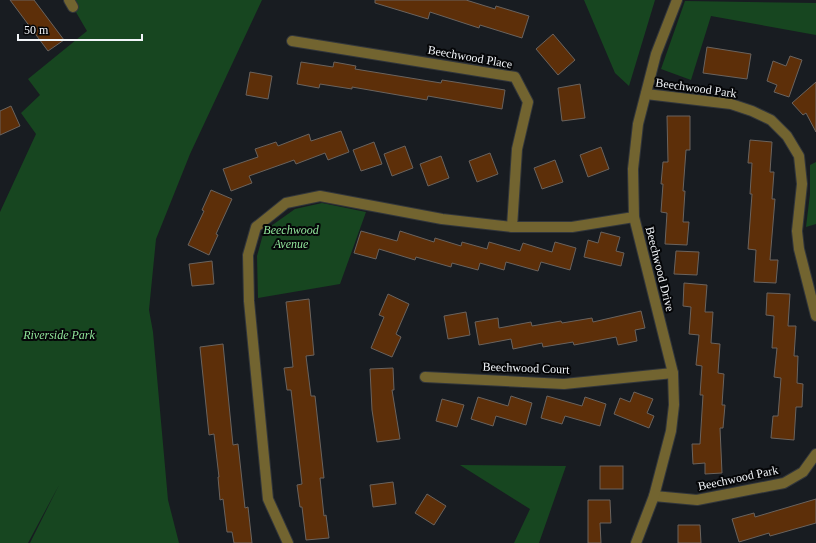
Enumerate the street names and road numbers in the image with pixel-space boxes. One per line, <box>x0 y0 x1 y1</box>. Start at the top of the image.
street label: Beechwood Place <box>427 43 513 71</box>
street label: Beechwood Park <box>655 75 737 101</box>
street label: Beechwood Drive <box>643 225 677 313</box>
street label: Beechwood Court <box>482 359 570 377</box>
street label: Beechwood Park <box>697 463 779 493</box>

